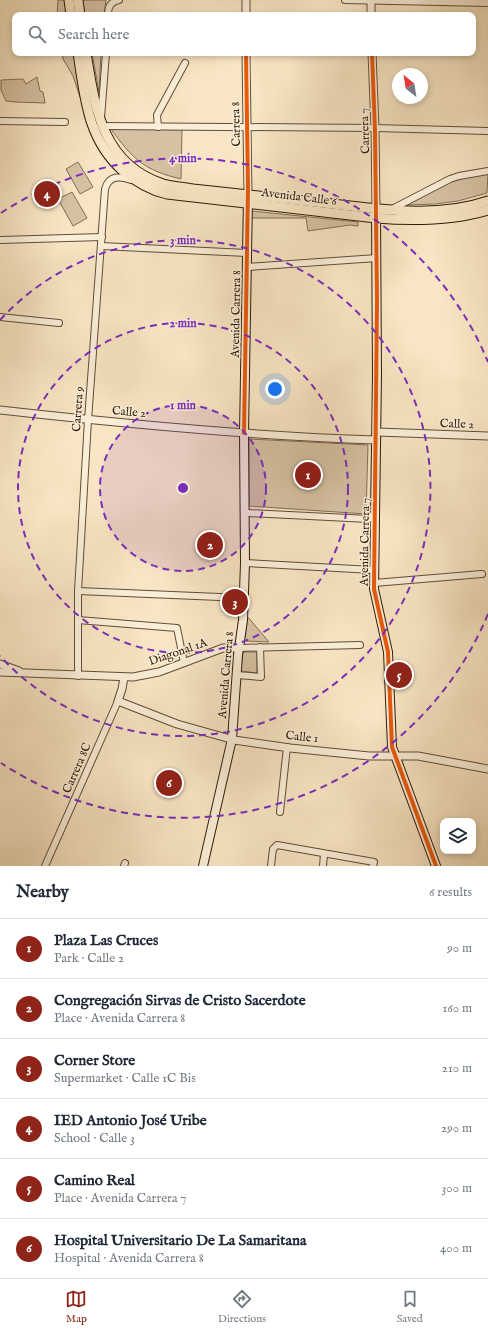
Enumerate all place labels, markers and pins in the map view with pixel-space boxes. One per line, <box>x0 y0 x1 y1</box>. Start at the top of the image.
pin: 4 <box>34 179 60 209</box>
pin: 1 <box>295 460 321 490</box>
centre of rings <box>176 481 190 495</box>
pin: 2 <box>197 530 223 560</box>
pin: 3 <box>222 587 248 617</box>
pin: 5 <box>386 660 412 690</box>
pin: 6 <box>156 768 182 798</box>

